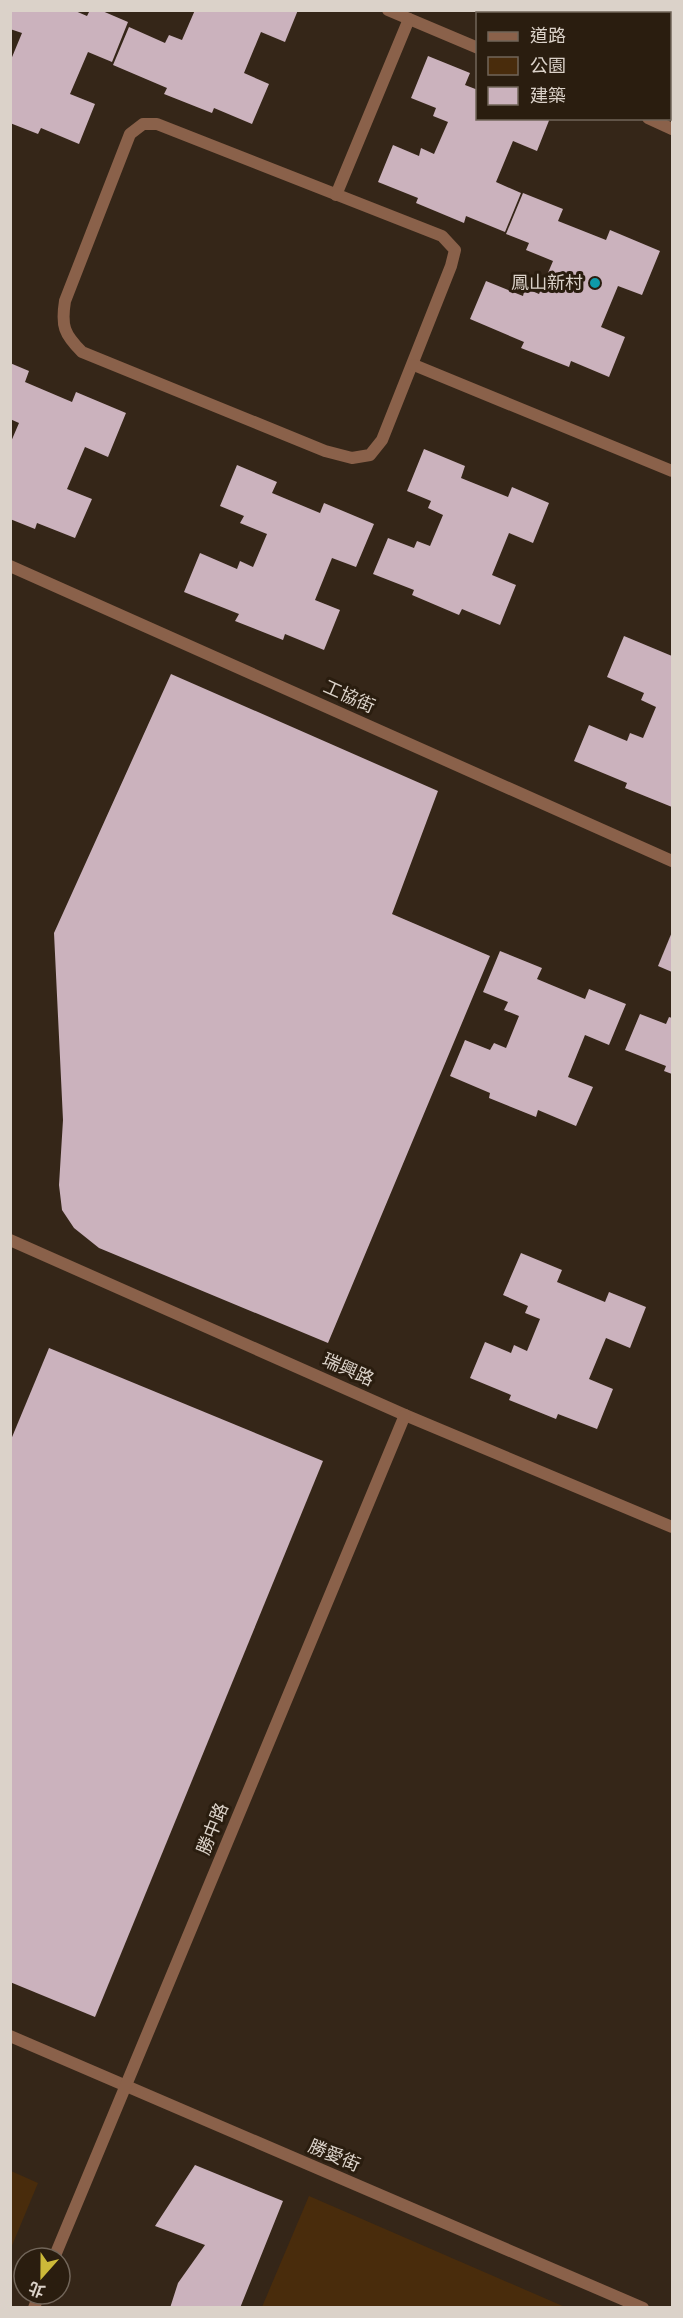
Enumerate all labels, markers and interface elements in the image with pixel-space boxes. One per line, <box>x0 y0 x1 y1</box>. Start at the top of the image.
legend <box>476 12 671 120</box>
text: 道路 <box>530 24 566 49</box>
text: 公園 <box>530 54 566 79</box>
text: 建築 <box>530 84 566 109</box>
place label: 鳳山新村 <box>511 271 583 296</box>
marker: 鳳山新村 <box>588 276 602 290</box>
street label: 工協街 <box>319 675 379 719</box>
street label: 瑞興路 <box>318 1348 378 1392</box>
street label: 勝中路 <box>191 1799 235 1859</box>
street label: 勝愛街 <box>304 2134 364 2178</box>
north arrow <box>12 2246 72 2306</box>
text: 北 <box>26 2276 48 2302</box>

